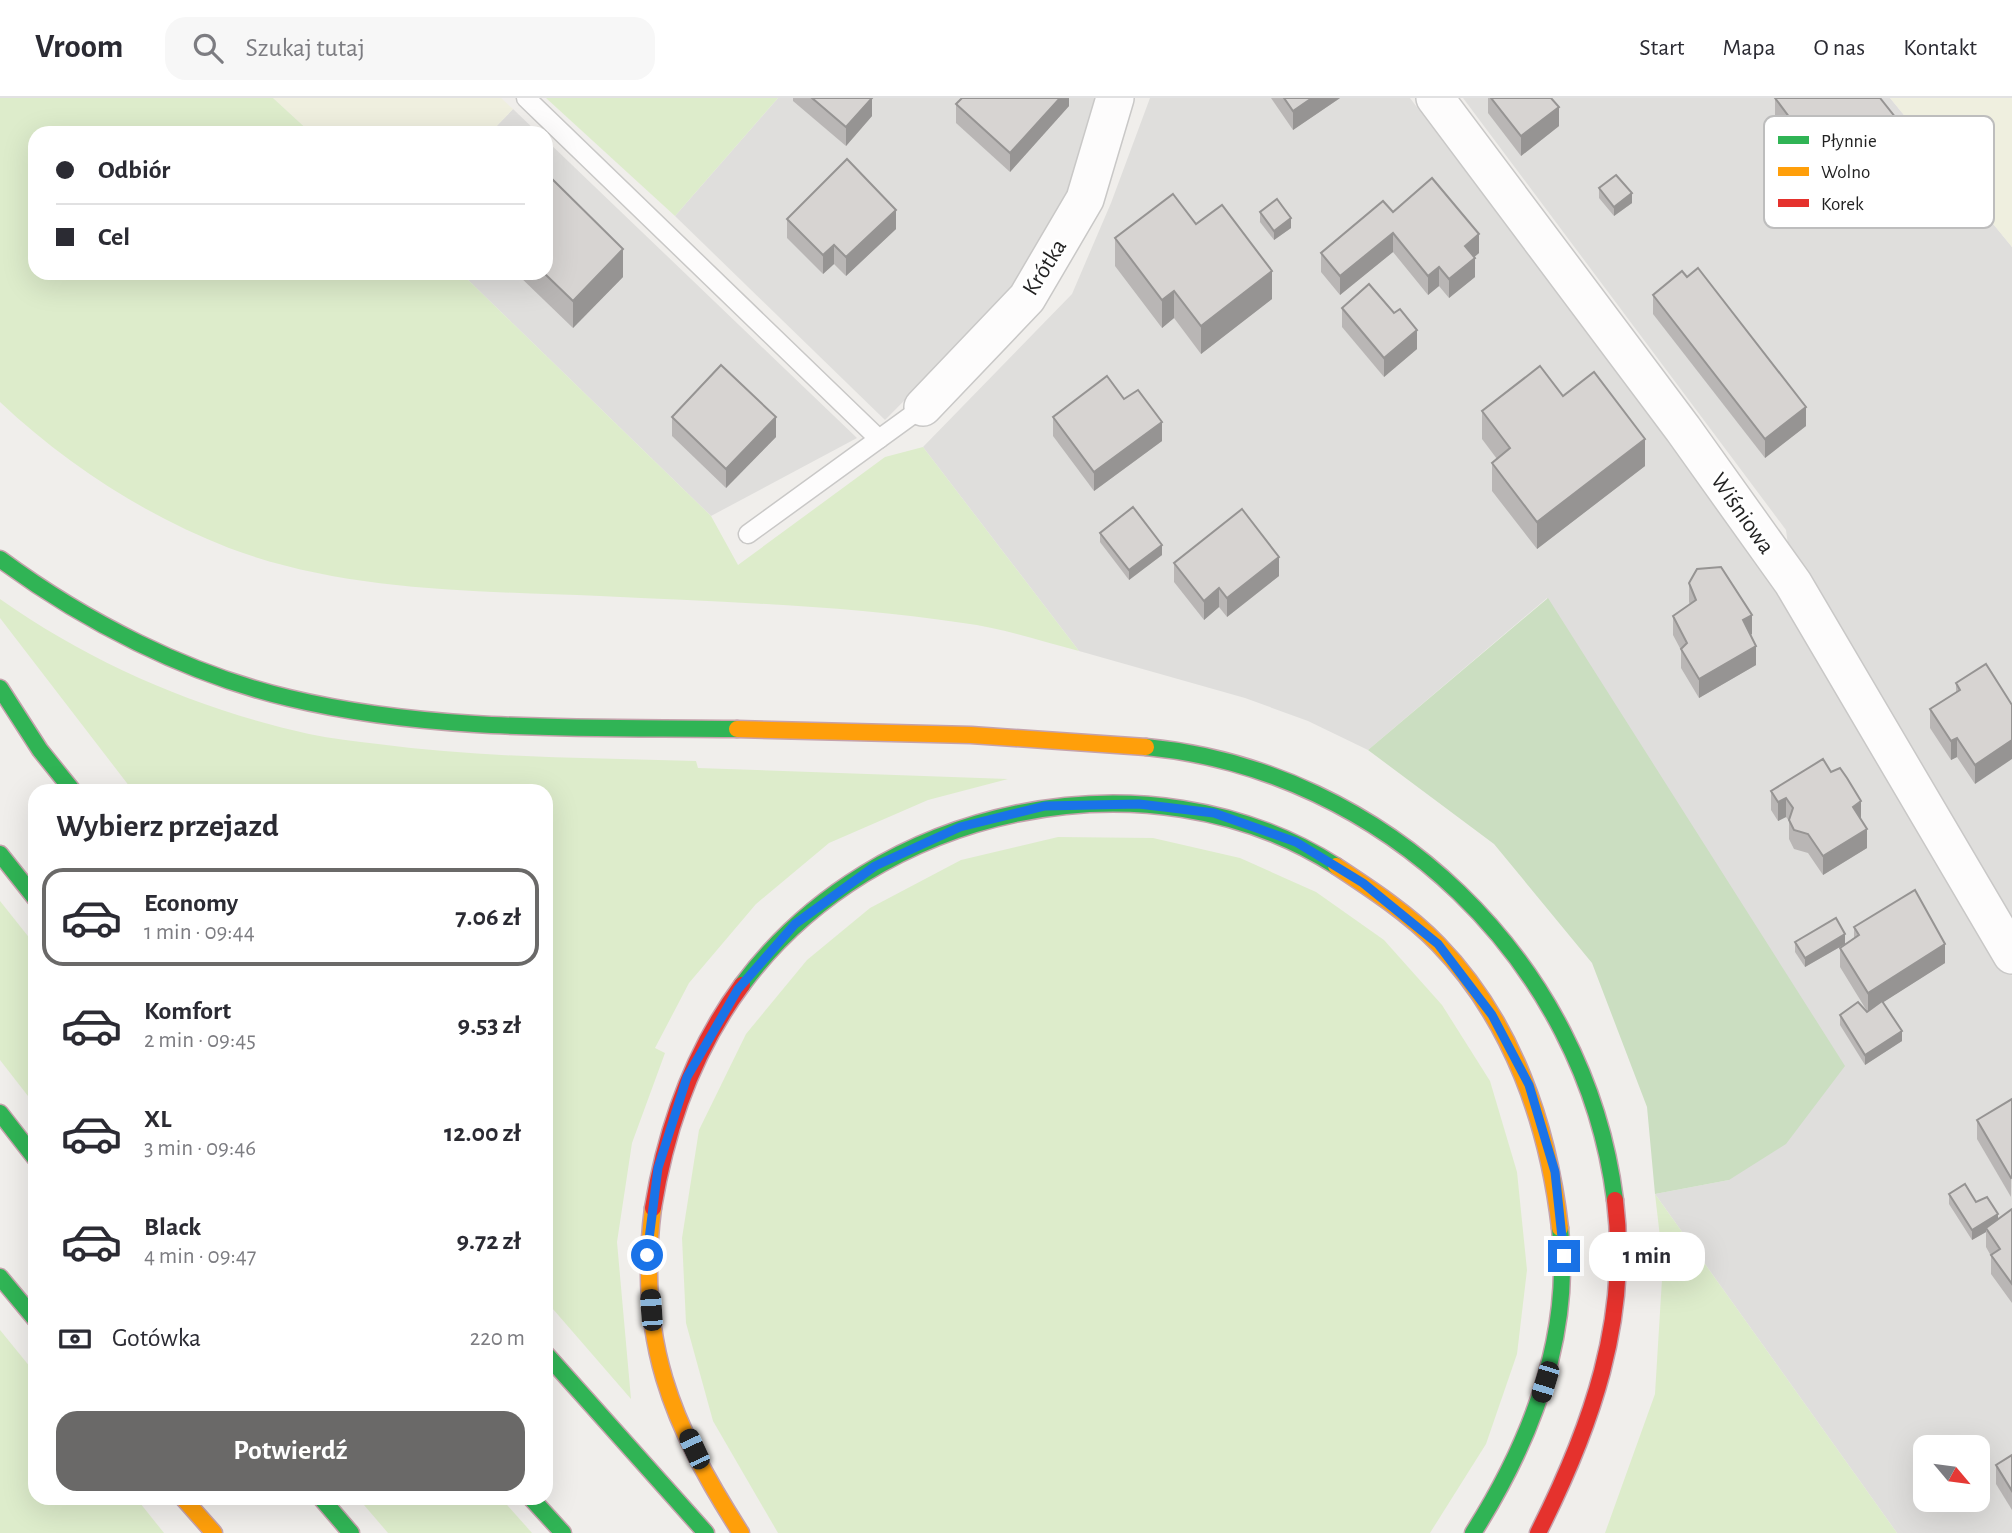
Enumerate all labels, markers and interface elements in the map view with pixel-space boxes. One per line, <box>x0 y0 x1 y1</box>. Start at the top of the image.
search box <box>165 17 655 80</box>
icon: search <box>189 29 227 67</box>
text: Vroom <box>35 31 123 64</box>
text: Szukaj tutaj <box>245 35 365 61</box>
text: Start <box>1639 36 1684 60</box>
text: Mapa <box>1722 36 1776 60</box>
text: O nas <box>1814 36 1865 60</box>
text: Kontakt <box>1903 36 1977 60</box>
legend <box>1764 116 1994 228</box>
text: Płynnie <box>1821 132 1877 151</box>
text: Odbiór <box>98 157 170 183</box>
text: Wolno <box>1821 163 1870 182</box>
text: Korek <box>1821 195 1864 214</box>
text: Cel <box>98 224 130 250</box>
street label: Krótka <box>1018 235 1071 300</box>
street label: Wiśniowa <box>1706 469 1779 558</box>
text: Wybierz przejazd <box>56 810 279 842</box>
icon: car <box>60 886 123 949</box>
text: Economy <box>144 890 238 916</box>
text: 7.06 zł <box>455 904 521 930</box>
text: 1 min · 09:44 <box>144 921 255 944</box>
icon: car <box>60 994 123 1057</box>
text: Komfort <box>144 998 231 1024</box>
text: 9.53 zł <box>458 1012 521 1038</box>
text: 2 min · 09:45 <box>144 1029 256 1052</box>
icon: car <box>60 1102 123 1165</box>
text: XL <box>144 1106 171 1132</box>
text: 12.00 zł <box>444 1120 521 1146</box>
text: 3 min · 09:46 <box>144 1137 256 1160</box>
icon: car <box>60 1210 123 1273</box>
text: Black <box>144 1214 201 1240</box>
text: 9.72 zł <box>457 1228 521 1254</box>
callout: 1 min <box>1588 1232 1704 1280</box>
route start <box>631 1239 663 1271</box>
route end <box>1548 1240 1580 1272</box>
text: 4 min · 09:47 <box>144 1245 256 1268</box>
text: 1 min <box>1623 1245 1671 1268</box>
car <box>640 1288 663 1332</box>
icon: cash <box>56 1320 94 1358</box>
text: Gotówka <box>112 1325 201 1351</box>
text: 220 m <box>470 1327 525 1350</box>
car <box>1529 1359 1562 1405</box>
button: Potwierdź <box>56 1411 525 1491</box>
car <box>676 1426 713 1472</box>
north arrow <box>1913 1435 1990 1512</box>
map controls <box>1913 1435 1990 1512</box>

